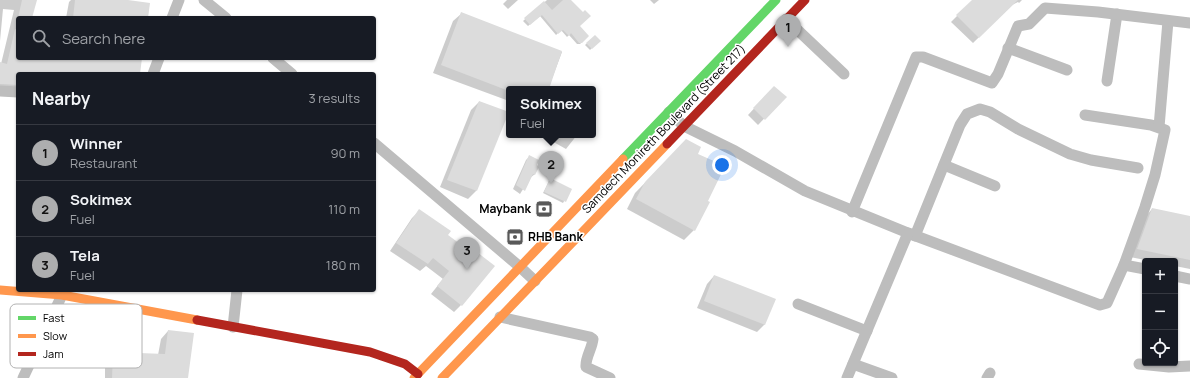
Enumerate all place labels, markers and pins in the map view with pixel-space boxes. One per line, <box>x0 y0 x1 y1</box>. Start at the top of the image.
pin: 1 <box>775 14 801 47</box>
pin: 2 <box>538 151 564 184</box>
bank icon: Maybank <box>534 199 554 219</box>
place label: Maybank <box>479 200 532 217</box>
bank icon: RHB Bank <box>505 227 525 247</box>
place label: RHB Bank <box>528 228 584 245</box>
pin: 3 <box>454 237 480 270</box>

